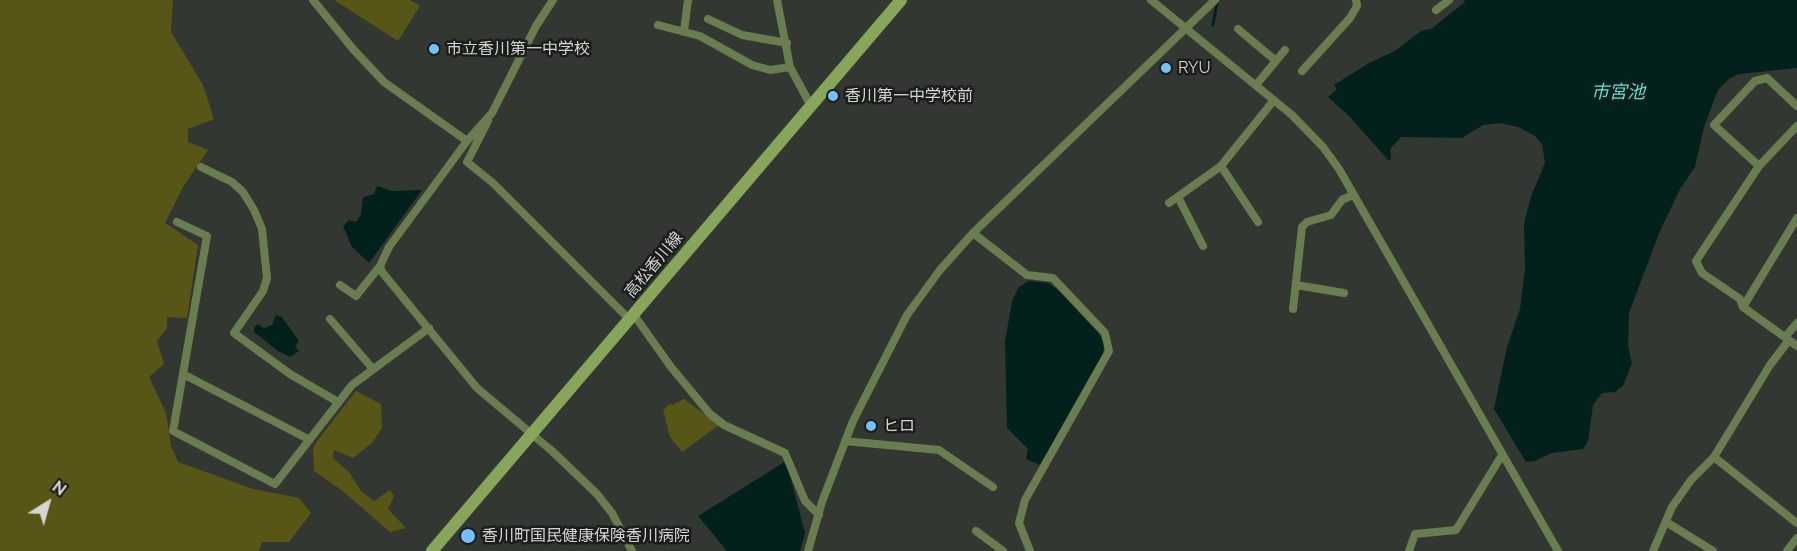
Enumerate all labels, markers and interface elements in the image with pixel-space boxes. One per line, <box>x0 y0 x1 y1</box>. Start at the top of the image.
place label: 市立香川第一中学校 <box>446 39 590 59</box>
marker: 市立香川第一中学校 <box>427 42 441 56</box>
place label: RYU <box>1178 58 1210 78</box>
marker: RYU <box>1159 61 1173 75</box>
water label: 市宮池 <box>1591 82 1645 104</box>
place label: 香川第一中学校前 <box>845 86 973 106</box>
marker: 香川第一中学校前 <box>826 89 840 103</box>
street label: 高松香川線 <box>621 228 687 302</box>
place label: ヒロ <box>883 416 915 436</box>
marker: ヒロ <box>864 419 878 433</box>
north arrow <box>18 473 78 533</box>
text: N <box>49 477 70 499</box>
place label: 香川町国民健康保険香川病院 <box>482 526 690 546</box>
marker: 香川町国民健康保険香川病院 <box>459 527 477 545</box>

